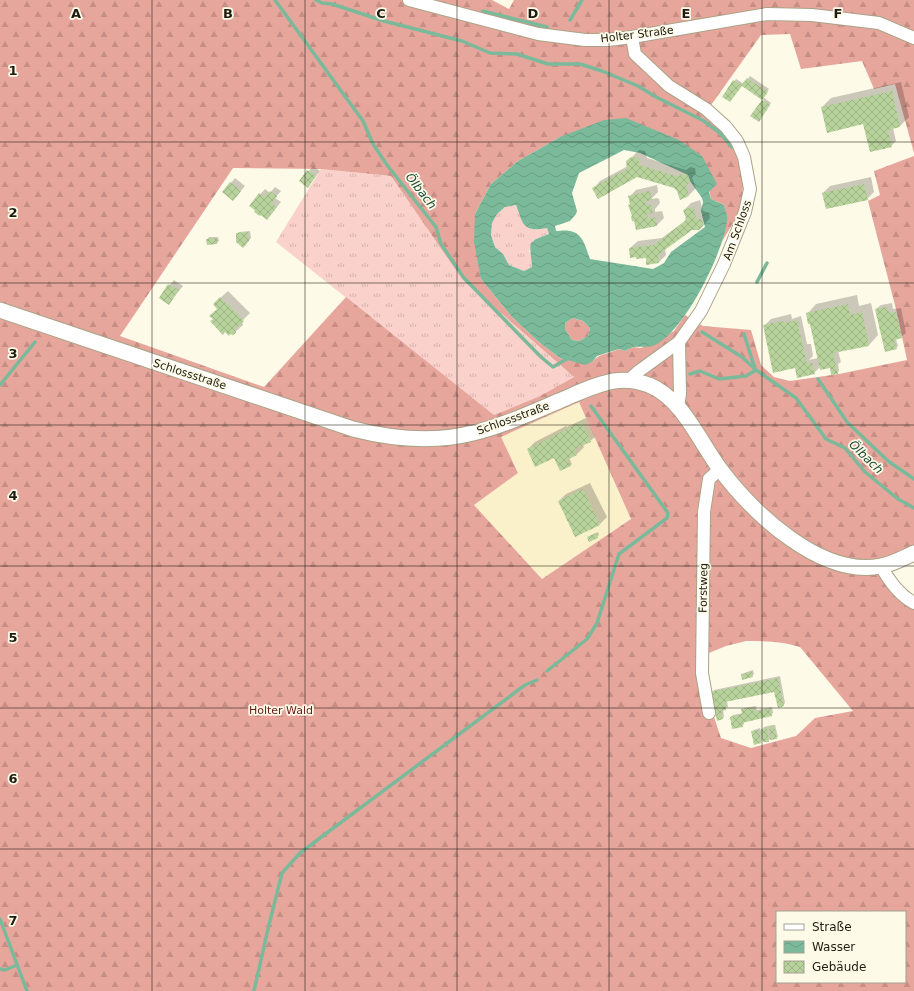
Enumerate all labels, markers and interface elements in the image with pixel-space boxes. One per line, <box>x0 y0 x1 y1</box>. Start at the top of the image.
text: A <box>71 6 81 21</box>
text: B <box>223 6 233 21</box>
text: C <box>376 6 386 21</box>
text: D <box>528 6 539 21</box>
text: E <box>682 6 690 21</box>
text: F <box>834 6 842 21</box>
street label: Holter Straße <box>600 24 675 45</box>
text: 1 <box>8 63 18 78</box>
water label: Ölbach <box>403 169 441 212</box>
street label: Am Schloss <box>721 198 754 262</box>
text: 2 <box>8 205 18 220</box>
text: 3 <box>8 346 18 361</box>
street label: Schlossstraße <box>152 357 228 393</box>
street label: Schlossstraße <box>475 399 551 438</box>
water label: Ölbach <box>846 436 887 477</box>
text: 4 <box>8 488 18 503</box>
street label: Forstweg <box>697 563 710 613</box>
text: 5 <box>8 630 18 645</box>
park label: Holter Wald <box>249 704 313 717</box>
text: 6 <box>8 771 18 786</box>
legend <box>776 911 906 983</box>
text: 7 <box>8 913 18 928</box>
text: Straße <box>812 920 852 934</box>
text: Wasser <box>812 940 855 954</box>
text: Gebäude <box>812 960 866 974</box>

